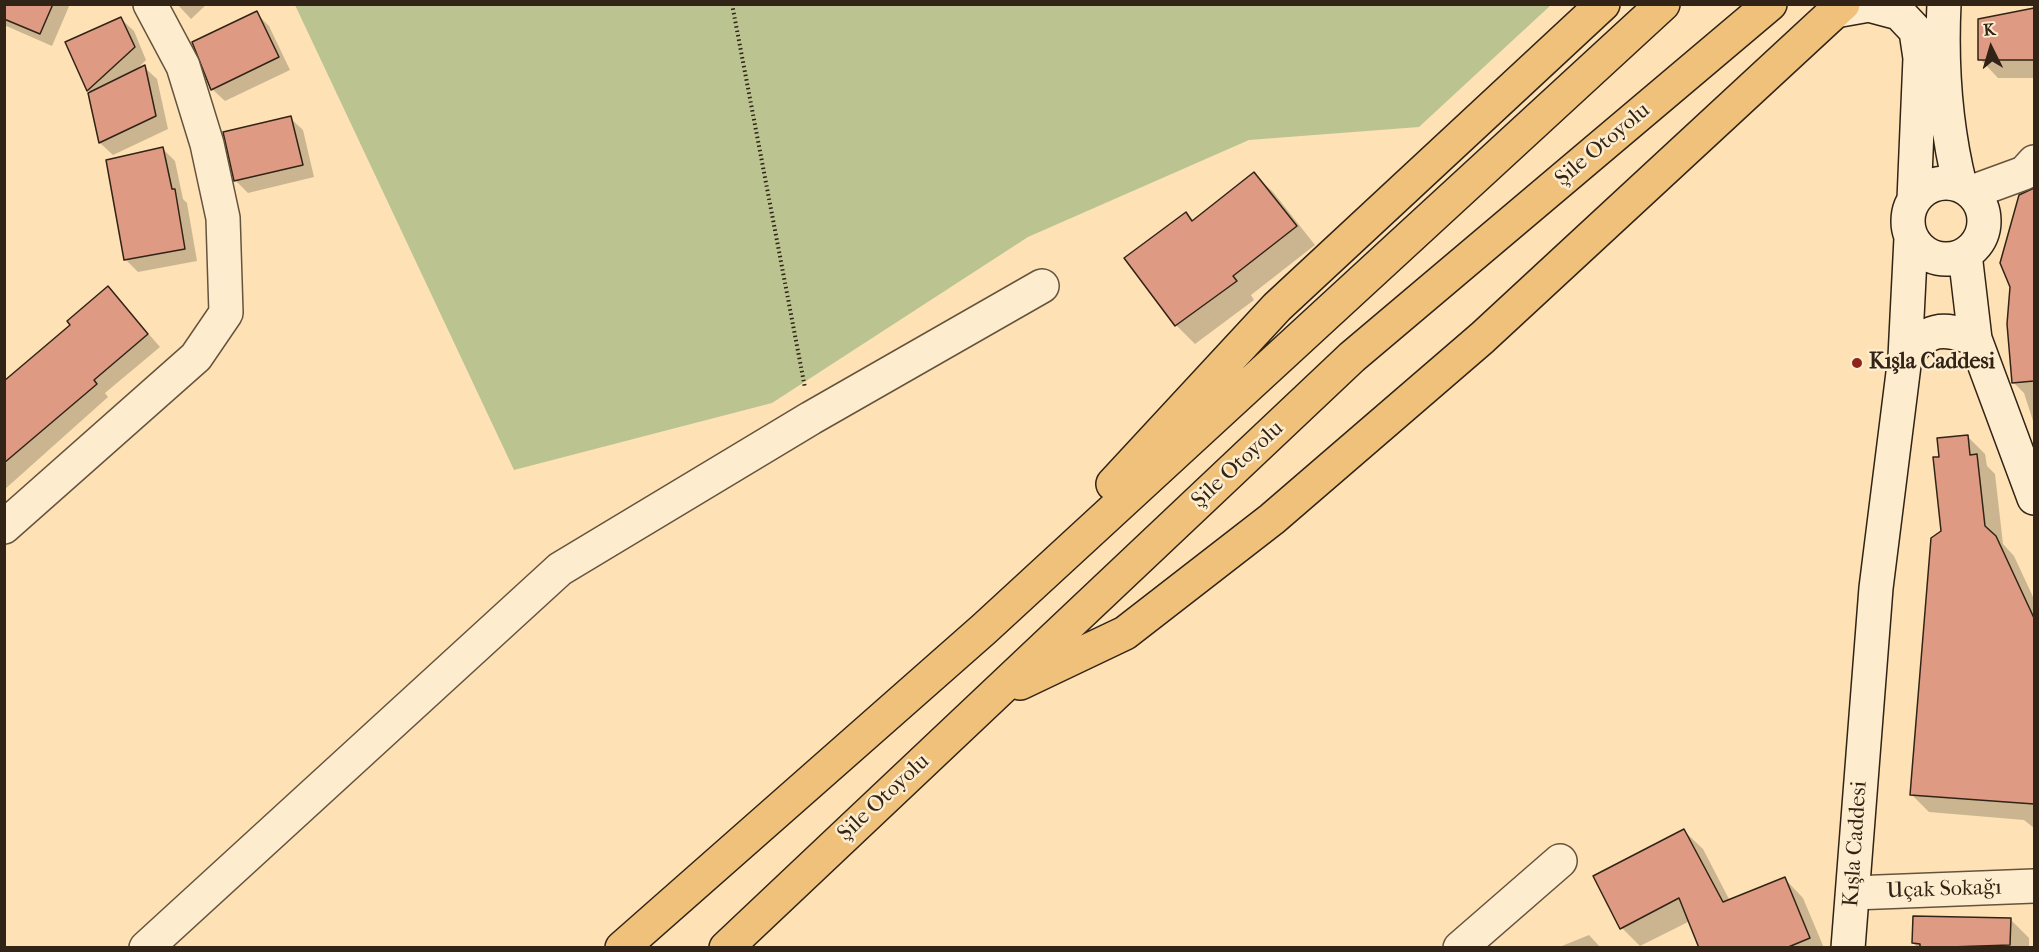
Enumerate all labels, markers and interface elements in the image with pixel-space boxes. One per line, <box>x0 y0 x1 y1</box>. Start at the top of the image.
north arrow <box>1961 18 2021 78</box>
text: K <box>1983 20 1996 40</box>
street label: Şile Otoyolu <box>1550 98 1656 192</box>
place label: Kışla Caddesi <box>1869 350 1995 376</box>
marker: Kışla Caddesi <box>1850 356 1864 370</box>
street label: Şile Otoyolu <box>1187 416 1289 514</box>
street label: Şile Otoyolu <box>833 749 935 847</box>
street label: Kışla Caddesi <box>1838 780 1874 908</box>
street label: Uçak Sokağı <box>1886 875 2002 905</box>

